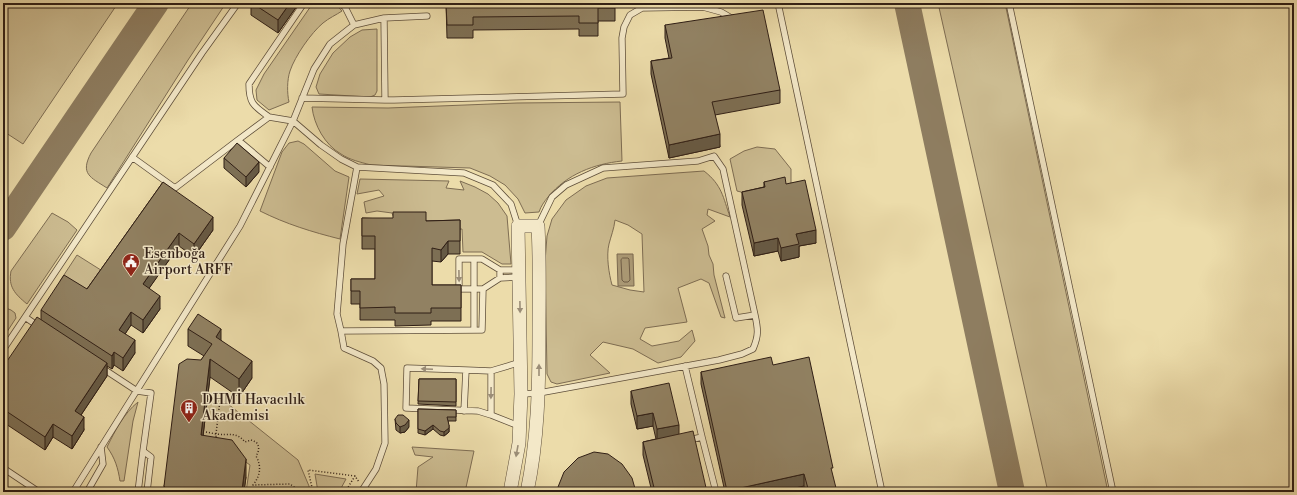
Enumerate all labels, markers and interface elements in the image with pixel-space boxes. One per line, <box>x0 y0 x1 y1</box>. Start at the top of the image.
place label: Esenboğa Airport ARFF <box>143 245 233 279</box>
public building icon: Esenboğa Airport ARFF <box>121 252 141 277</box>
one-way arrow <box>456 270 462 283</box>
one-way arrow <box>517 301 523 314</box>
one-way arrow <box>536 363 542 376</box>
one-way arrow <box>421 365 433 372</box>
one-way arrow <box>488 387 494 400</box>
place label: DHMİ Havacılık Akademisi <box>201 389 305 425</box>
building icon: DHMİ Havacılık Akademisi <box>179 398 199 423</box>
one-way arrow <box>514 444 520 457</box>

